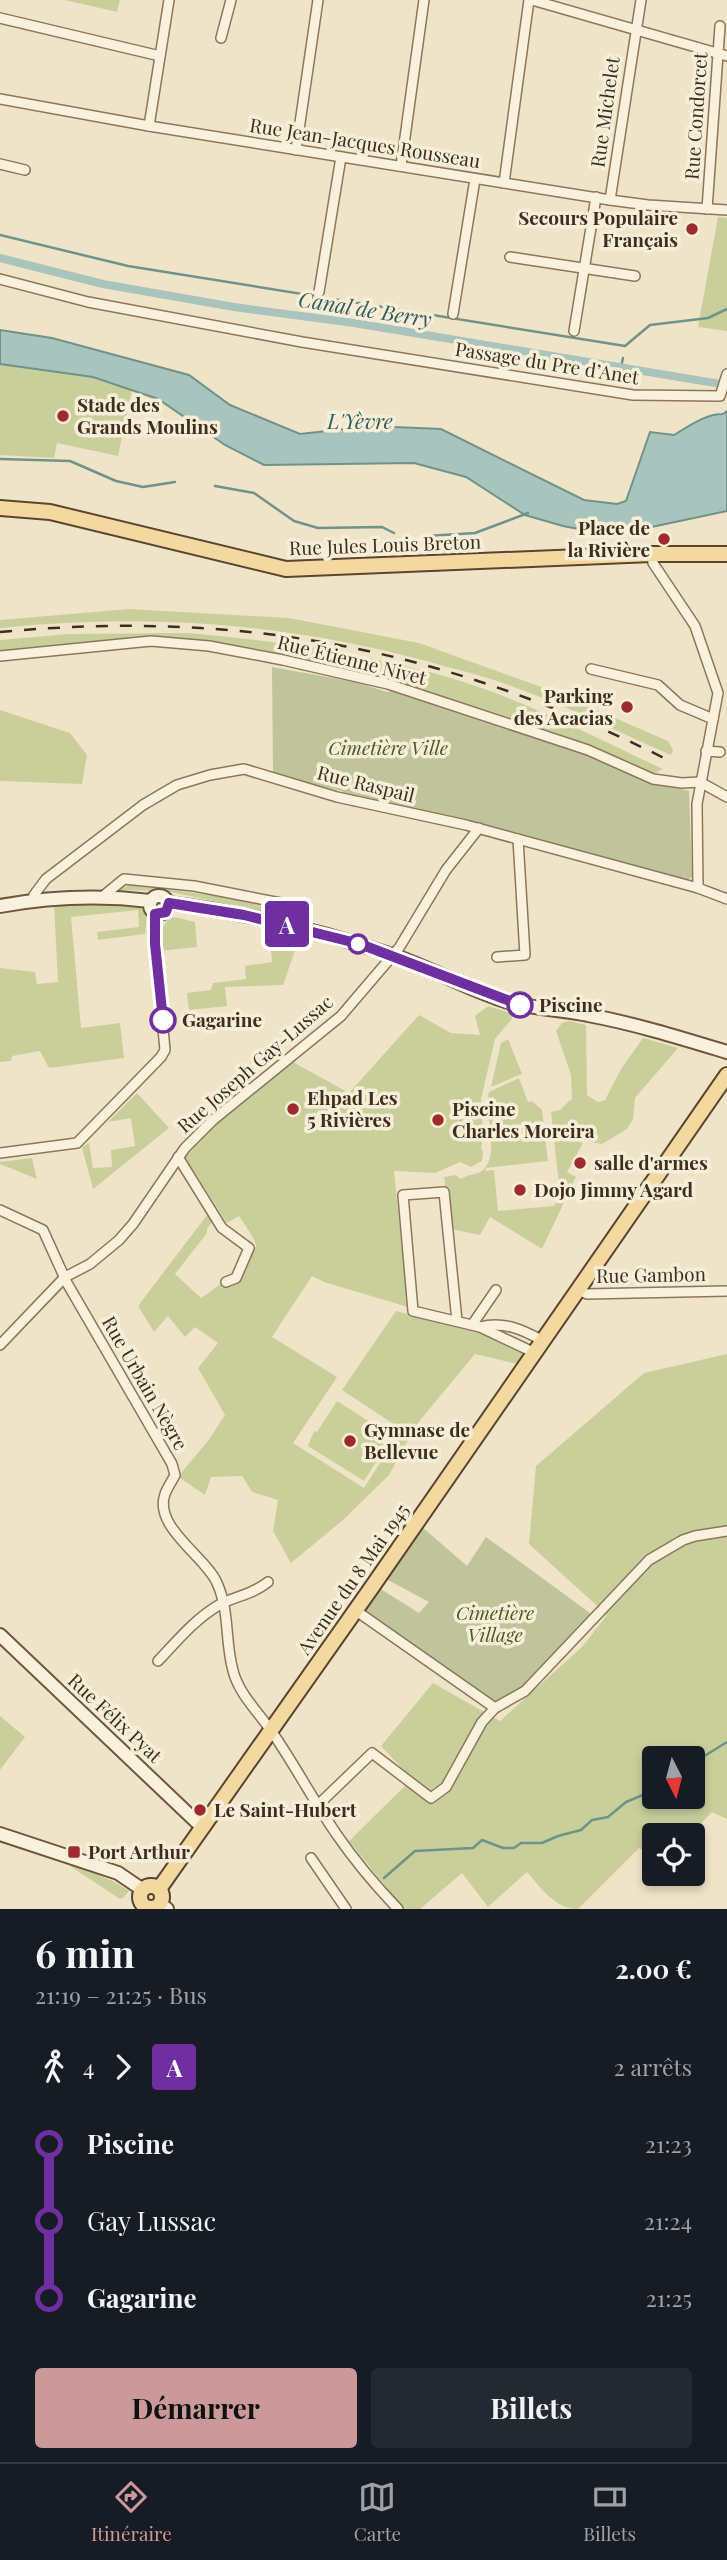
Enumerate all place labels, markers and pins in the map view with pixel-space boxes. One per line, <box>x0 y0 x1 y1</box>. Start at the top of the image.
place label: Secours Populaire Français <box>518 204 678 252</box>
marker: Secours Populaire Français <box>684 221 700 237</box>
place label: Stade des Grands Moulins <box>77 391 218 439</box>
marker: Stade des Grands Moulins <box>55 408 71 424</box>
place label: Place de la Rivière <box>568 514 650 562</box>
marker: Place de la Rivière <box>656 531 672 547</box>
place label: Parking des Acacias <box>514 682 613 730</box>
marker: Parking des Acacias <box>619 699 635 715</box>
unlabelled marker <box>348 934 368 954</box>
place label: Piscine <box>539 991 603 1017</box>
marker: Piscine <box>507 992 533 1018</box>
place label: Gagarine <box>182 1006 262 1032</box>
marker: Gagarine <box>150 1007 176 1033</box>
place label: Ehpad Les 5 Rivières <box>307 1084 398 1132</box>
place label: Piscine Charles Moreira <box>452 1095 595 1143</box>
marker: Ehpad Les 5 Rivières <box>285 1101 301 1117</box>
marker: Piscine Charles Moreira <box>430 1112 446 1128</box>
place label: salle d'armes <box>594 1149 708 1175</box>
marker: salle d'armes <box>572 1155 588 1171</box>
place label: Dojo Jimmy Agard <box>534 1176 694 1202</box>
marker: Dojo Jimmy Agard <box>512 1182 528 1198</box>
place label: Gymnase de Bellevue <box>364 1416 470 1464</box>
marker: Gymnase de Bellevue <box>342 1433 358 1449</box>
place label: Le Saint-Hubert <box>214 1796 357 1822</box>
marker: Le Saint-Hubert <box>192 1802 208 1818</box>
place label: Port Arthur <box>88 1838 190 1864</box>
marker: Port Arthur <box>66 1844 82 1860</box>

